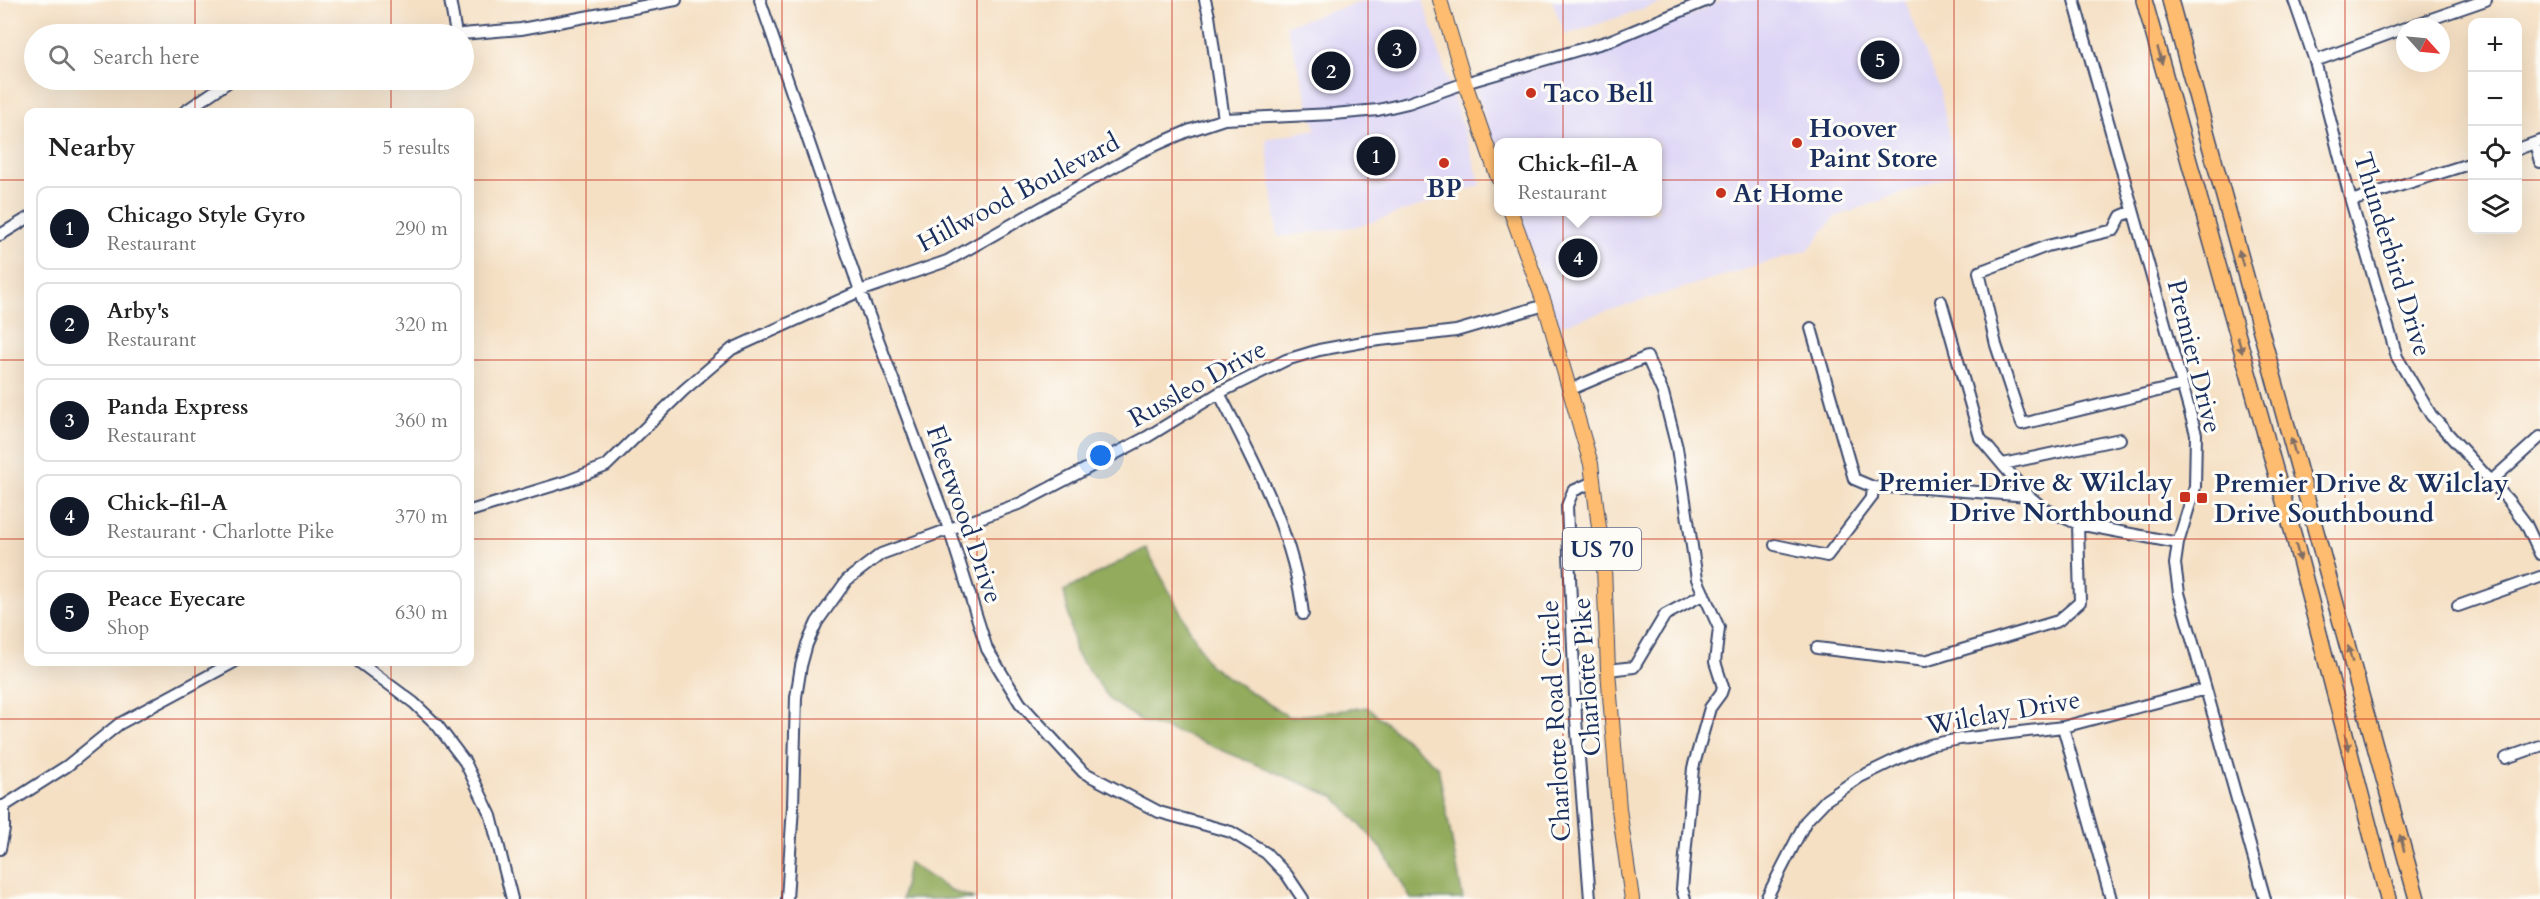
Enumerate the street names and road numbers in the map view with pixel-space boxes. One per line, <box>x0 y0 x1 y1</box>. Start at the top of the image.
street label: Hillwood Boulevard <box>911 124 1126 261</box>
street label: Thunderbird Drive <box>2345 148 2440 361</box>
street label: Premier Drive <box>2159 276 2231 437</box>
street label: Russleo Drive <box>1122 331 1272 436</box>
street label: Fleetwood Drive <box>918 421 1011 608</box>
road number: US 70 <box>1563 528 1641 570</box>
street label: Charlotte Pike <box>1563 596 1610 758</box>
street label: Charlotte Road Circle <box>1532 599 1579 843</box>
street label: Wilclay Drive <box>1922 682 2083 743</box>

